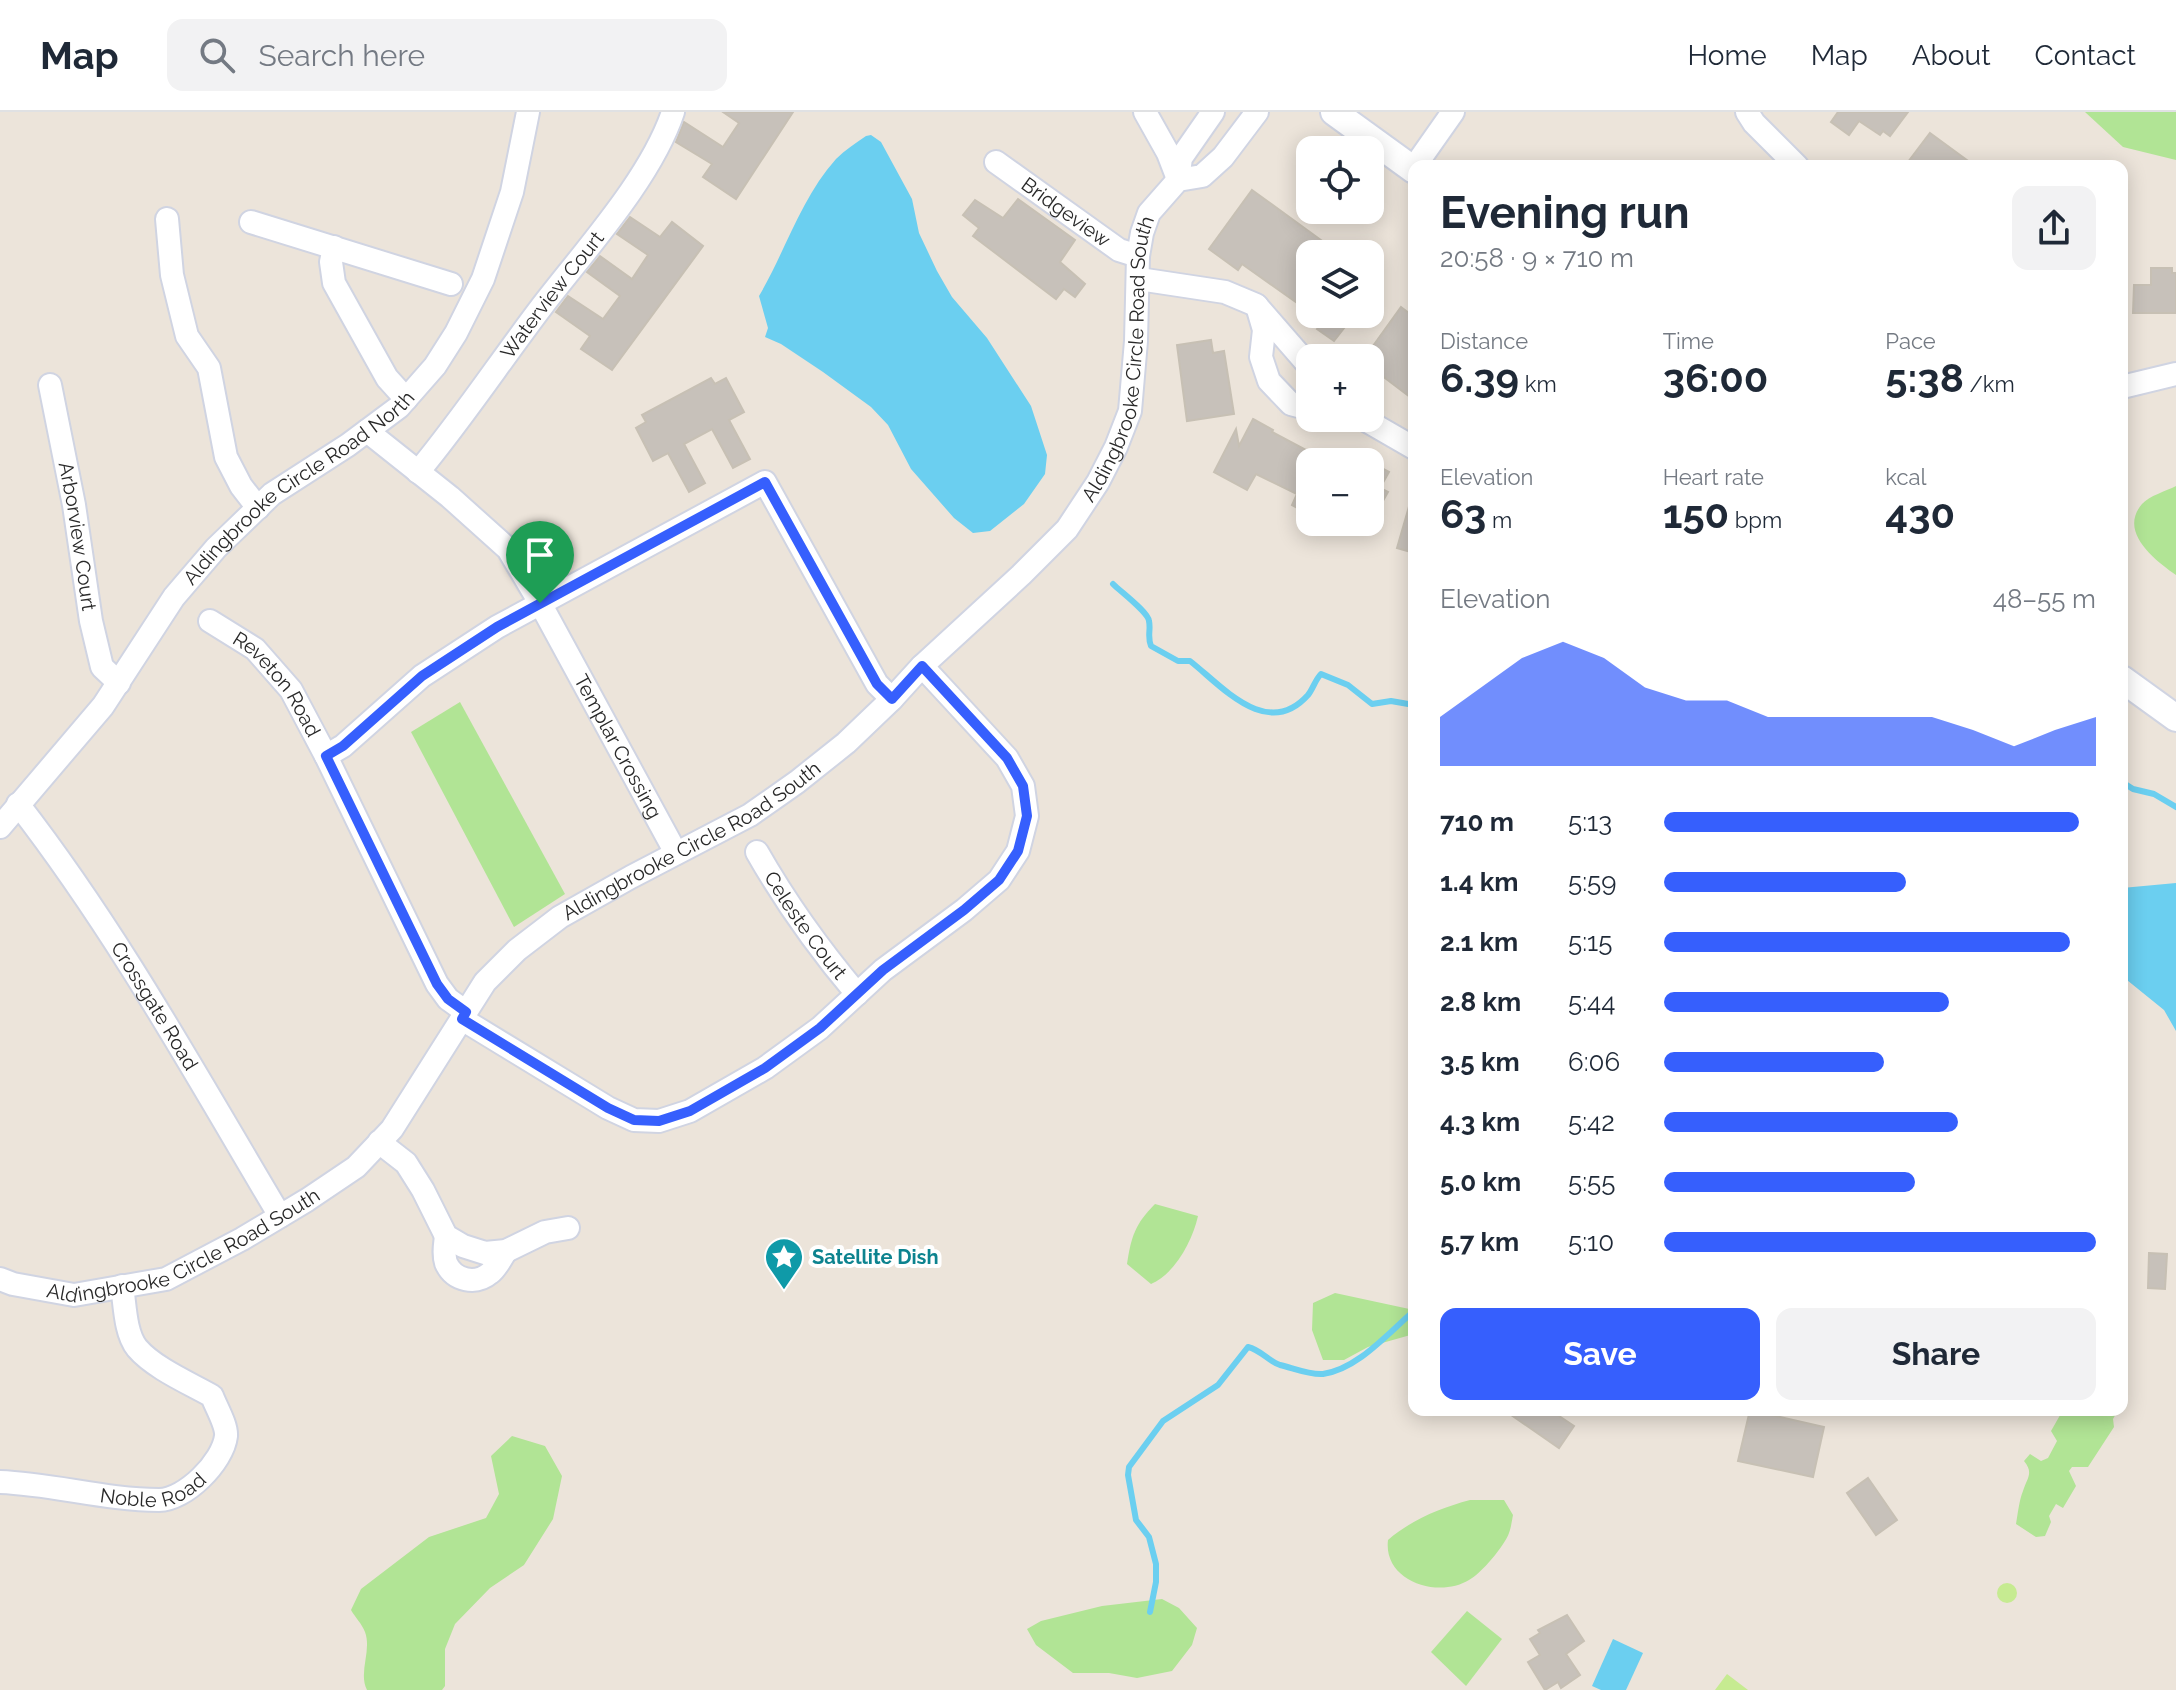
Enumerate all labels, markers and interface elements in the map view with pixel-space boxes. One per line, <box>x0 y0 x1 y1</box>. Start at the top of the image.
search box <box>167 19 727 91</box>
text: Map <box>40 33 119 78</box>
icon: search <box>195 33 239 77</box>
text: Search here <box>259 38 425 73</box>
text: Home <box>1687 39 1767 72</box>
text: Map <box>1811 39 1868 72</box>
text: About <box>1912 39 1991 72</box>
text: Contact <box>2035 39 2136 72</box>
map controls <box>1296 136 1384 536</box>
button: locate <box>1296 136 1384 224</box>
street label: Bridgeview <box>1017 172 1115 252</box>
button: share <box>2012 186 2096 270</box>
text: Evening run <box>1440 187 1689 238</box>
street label: Aldingbrooke Circle Road South <box>1076 213 1159 506</box>
street label: Waterview Court <box>495 226 609 363</box>
button: layers <box>1296 240 1384 328</box>
text: 20:58 · 9 × 710 m <box>1440 243 1634 273</box>
text: Distance <box>1440 328 1528 354</box>
text: Time <box>1663 328 1714 354</box>
text: Pace <box>1885 328 1936 354</box>
button: + <box>1296 344 1384 432</box>
text: 6.39 <box>1440 354 1519 401</box>
text: 36:00 <box>1663 354 1768 401</box>
text: 5:38 <box>1885 354 1964 401</box>
text: km <box>1519 371 1557 397</box>
text: /km <box>1964 371 2015 397</box>
street label: Aldingbrooke Circle Road North <box>178 386 419 589</box>
button: − <box>1296 448 1384 536</box>
street label: Arborview Court <box>54 460 101 613</box>
text: Elevation <box>1440 464 1533 490</box>
text: Heart rate <box>1663 464 1764 490</box>
text: kcal <box>1885 464 1926 490</box>
text: 63 <box>1440 490 1486 537</box>
text: 150 <box>1663 490 1729 537</box>
text: 430 <box>1885 490 1955 537</box>
text: m <box>1486 507 1512 533</box>
text: bpm <box>1729 507 1782 533</box>
pin <box>506 521 574 603</box>
icon: arrive <box>518 533 562 577</box>
text: Elevation <box>1440 584 1550 614</box>
text: 48–55 m <box>1993 584 2096 614</box>
street label: Reveton Road <box>229 626 326 741</box>
street label: Templar Crossing <box>569 670 667 823</box>
street label: Aldingbrooke Circle Road South <box>558 756 825 925</box>
text: 710 m <box>1440 807 1514 837</box>
text: 5:13 <box>1568 807 1612 837</box>
street label: Celeste Court <box>759 867 852 984</box>
text: 1.4 km <box>1440 867 1519 897</box>
text: 5:59 <box>1568 867 1616 897</box>
text: 2.1 km <box>1440 927 1518 957</box>
text: 5:15 <box>1568 927 1612 957</box>
street label: Crossgate Road <box>106 937 203 1075</box>
text: 2.8 km <box>1440 987 1521 1017</box>
text: 5:44 <box>1568 987 1615 1017</box>
text: 3.5 km <box>1440 1047 1520 1077</box>
text: 6:06 <box>1568 1047 1620 1077</box>
text: 4.3 km <box>1440 1107 1520 1137</box>
text: 5:42 <box>1568 1107 1615 1137</box>
text: 5.0 km <box>1440 1167 1521 1197</box>
text: 5:55 <box>1568 1167 1615 1197</box>
street label: Aldingbrooke Circle Road South <box>45 1183 324 1308</box>
text: 5.7 km <box>1440 1227 1519 1257</box>
text: 5:10 <box>1568 1227 1614 1257</box>
place icon: Satellite Dish <box>763 1236 805 1291</box>
place label: Satellite Dish <box>812 1245 939 1269</box>
button: Save <box>1440 1308 1760 1400</box>
button: Share <box>1776 1308 2096 1400</box>
street label: Noble Road <box>99 1467 211 1512</box>

